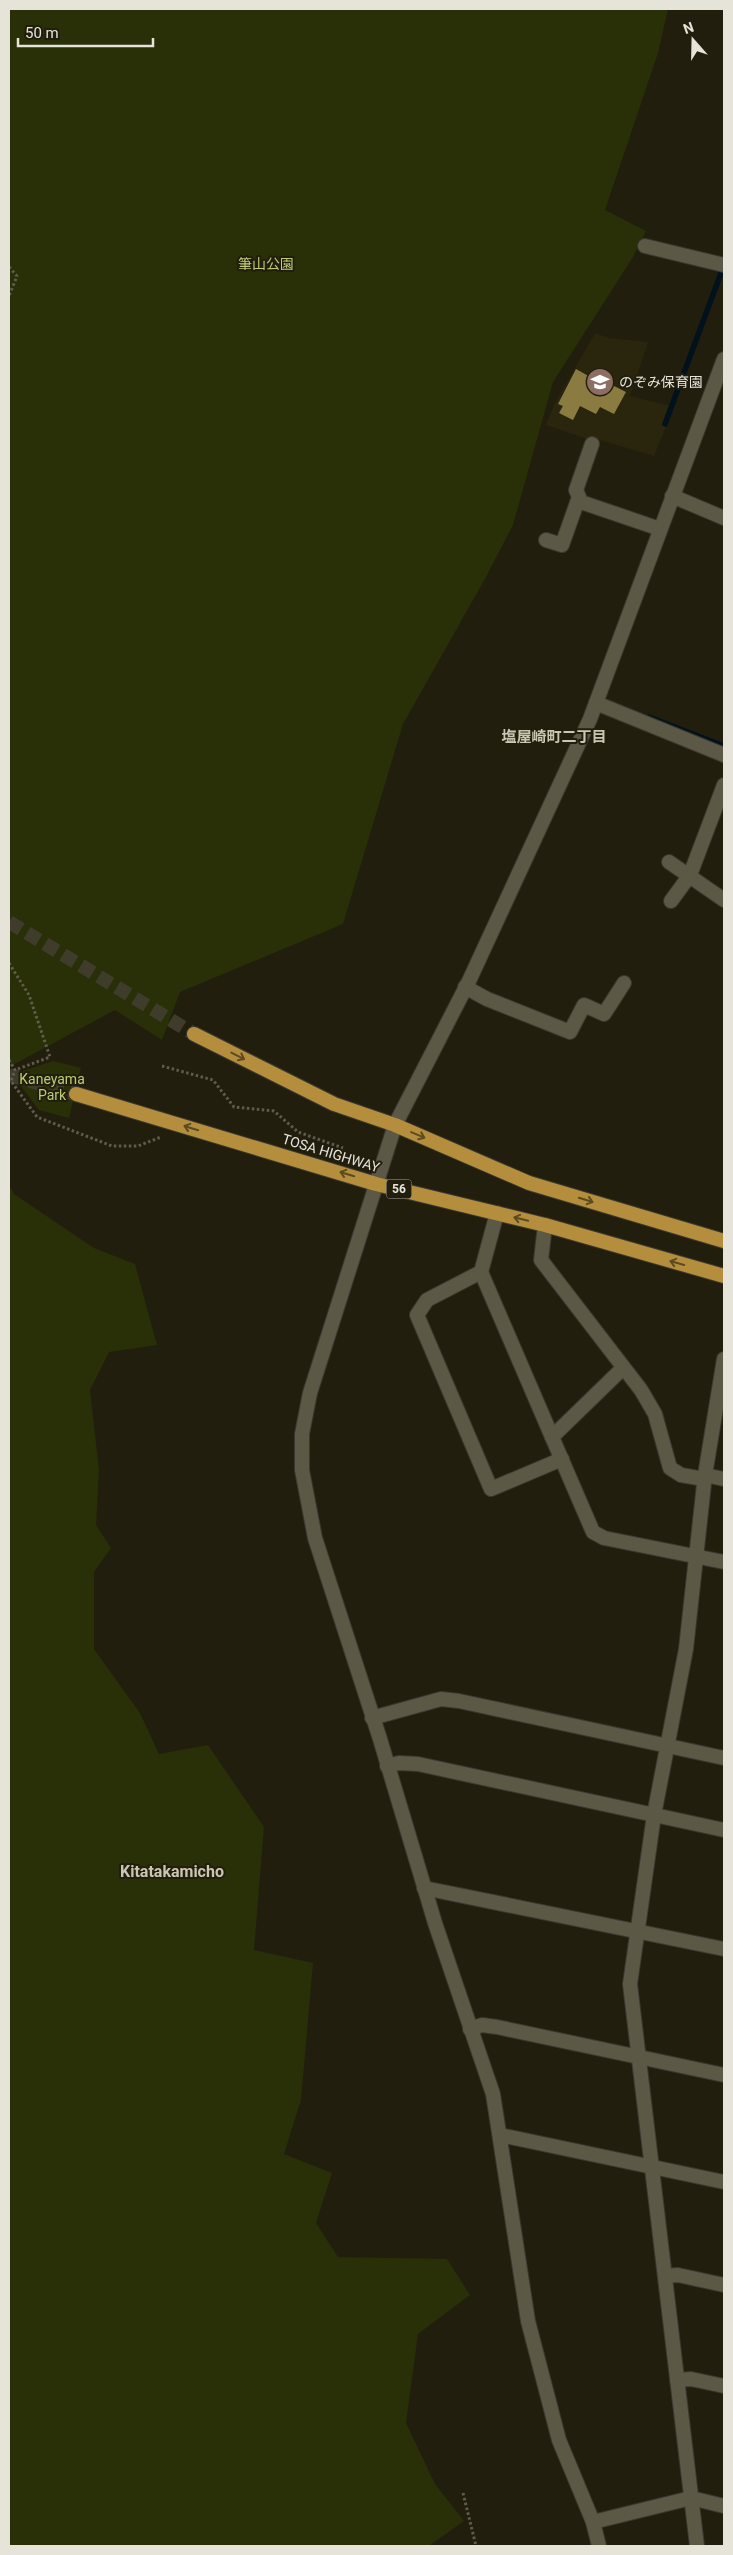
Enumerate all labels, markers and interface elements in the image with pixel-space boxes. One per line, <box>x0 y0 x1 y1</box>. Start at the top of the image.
scale bar <box>18 15 152 47</box>
north arrow <box>668 15 718 65</box>
text: N <box>681 19 696 37</box>
text: 50 m <box>25 24 59 42</box>
park label: 筆山公園 <box>238 256 294 272</box>
school or university icon: のぞみ保育園 <box>585 367 615 397</box>
place label: のぞみ保育園 <box>619 374 703 390</box>
district label: 塩屋崎町二丁目 <box>501 728 607 746</box>
one-way arrow <box>230 1052 245 1061</box>
park label: Kaneyama Park <box>19 1071 85 1103</box>
one-way arrow <box>183 1122 199 1132</box>
street label: TOSA HIGHWAY <box>280 1131 382 1176</box>
one-way arrow <box>410 1131 425 1141</box>
one-way arrow <box>339 1169 355 1179</box>
road number: 56 <box>386 1180 412 1198</box>
one-way arrow <box>578 1195 594 1205</box>
one-way arrow <box>513 1214 529 1223</box>
one-way arrow <box>670 1257 686 1267</box>
district label: Kitatakamicho <box>120 1862 224 1881</box>

